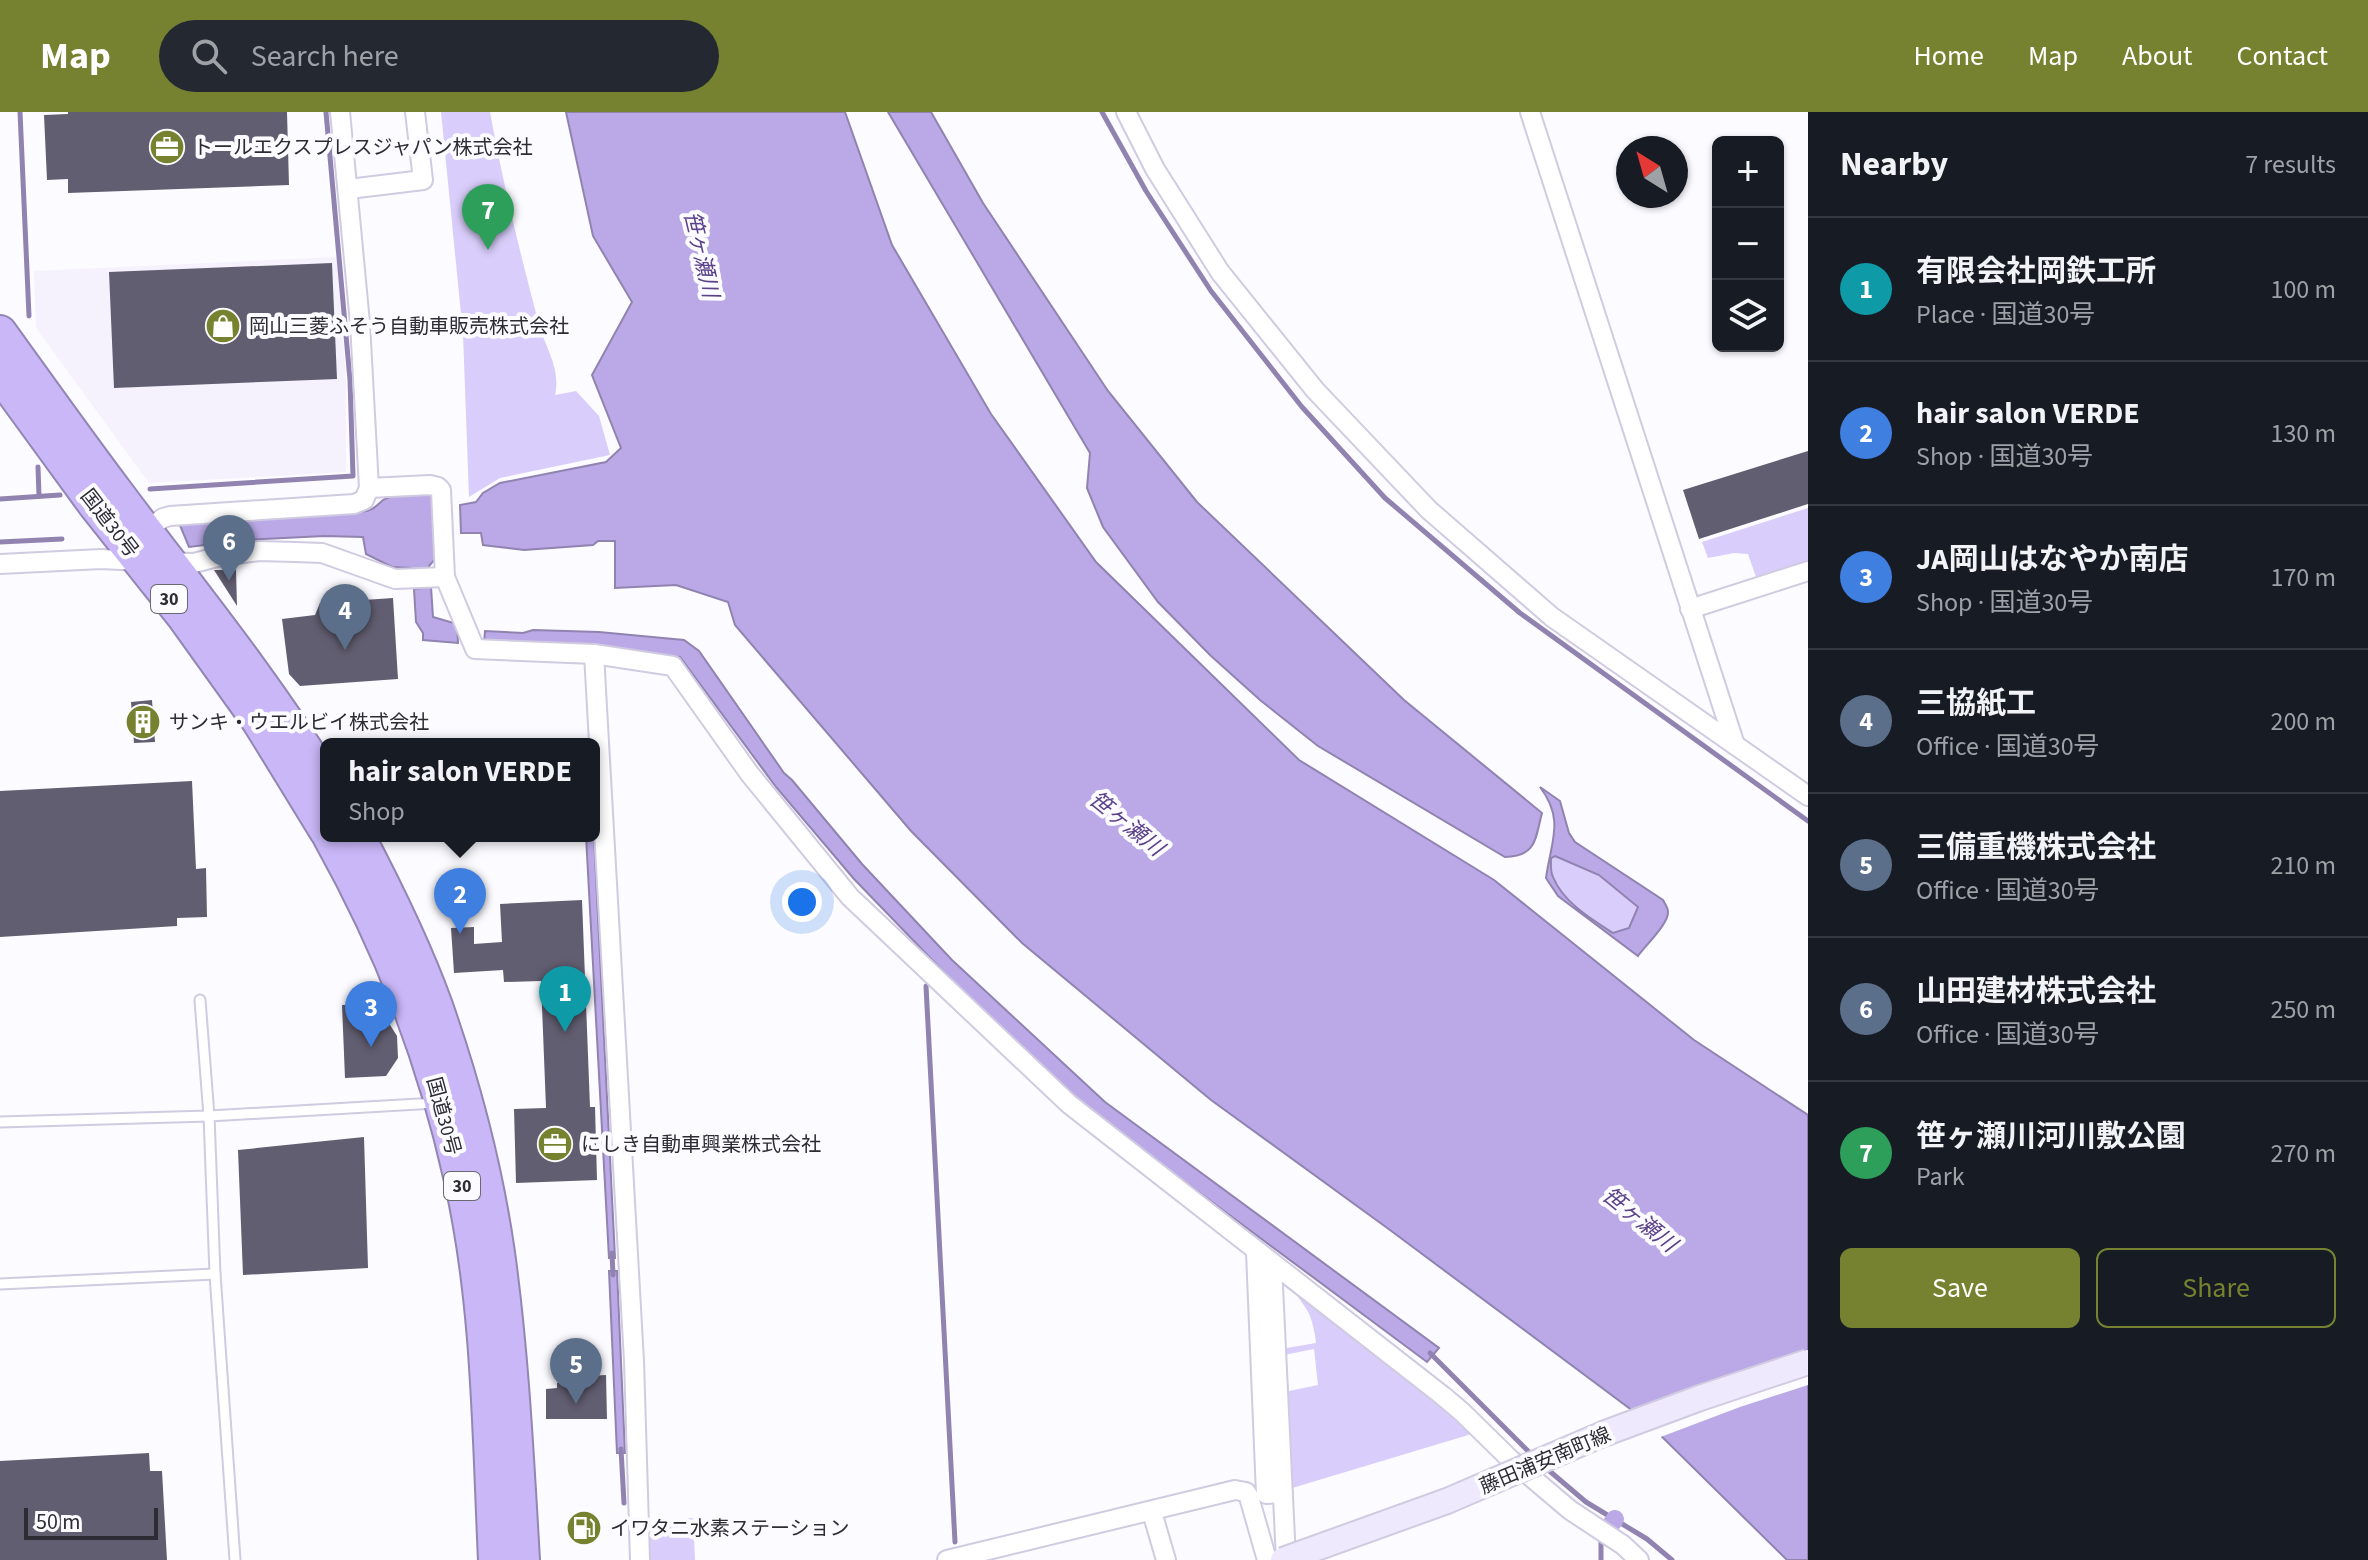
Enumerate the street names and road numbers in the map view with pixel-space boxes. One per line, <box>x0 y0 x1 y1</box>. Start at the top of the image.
street label: 国道30号 <box>74 484 145 564</box>
road number: 30 <box>151 585 187 613</box>
street label: 国道30号 <box>419 1074 467 1158</box>
road number: 30 <box>444 1172 480 1200</box>
street label: 藤田浦安南町線 <box>1475 1421 1615 1501</box>

